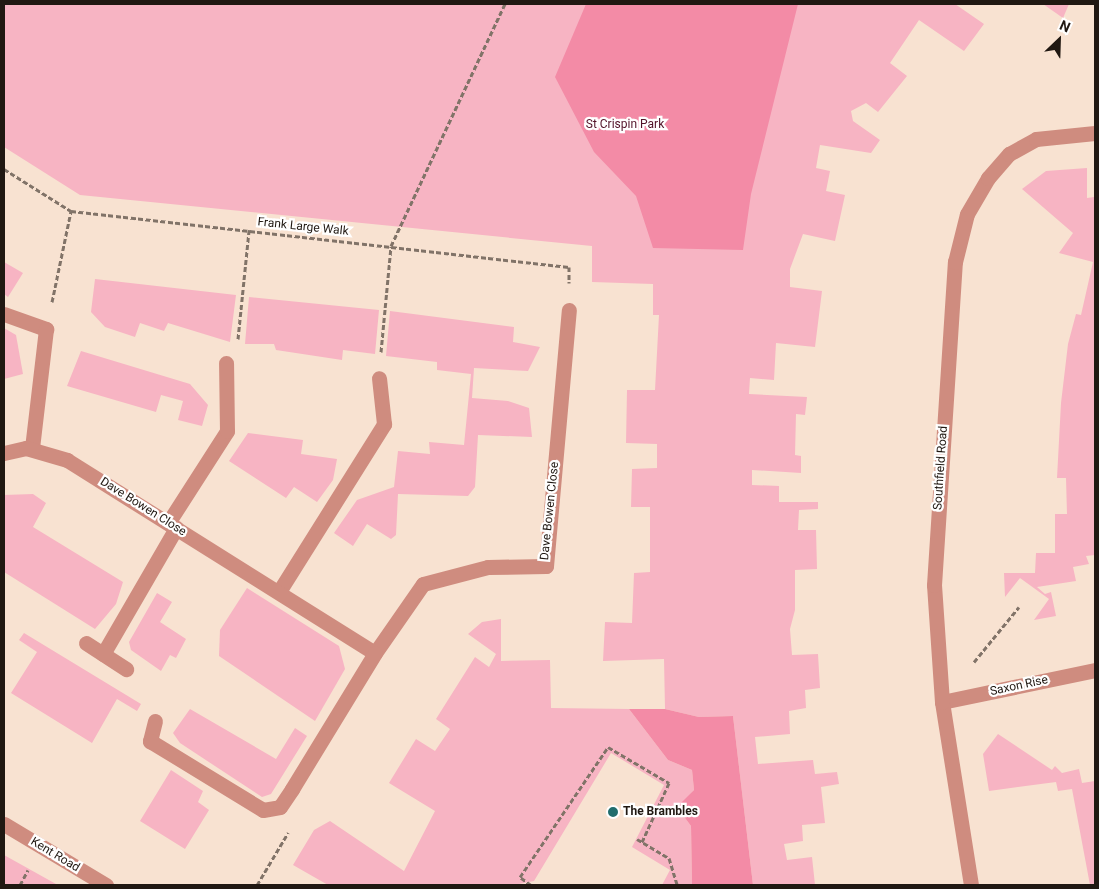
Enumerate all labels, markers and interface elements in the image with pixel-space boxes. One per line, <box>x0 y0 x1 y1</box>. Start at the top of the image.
north arrow <box>1034 15 1084 65</box>
text: N <box>1057 17 1073 36</box>
park label: St Crispin Park <box>586 118 664 132</box>
street label: Frank Large Walk <box>257 215 349 239</box>
street label: Southfield Road <box>931 425 951 511</box>
street label: Dave Bowen Close <box>538 461 562 561</box>
street label: Dave Bowen Close <box>97 475 189 539</box>
street label: Saxon Rise <box>989 673 1049 699</box>
place label: The Brambles <box>623 805 698 819</box>
marker: The Brambles <box>607 806 619 818</box>
street label: Kent Road <box>28 835 82 875</box>

